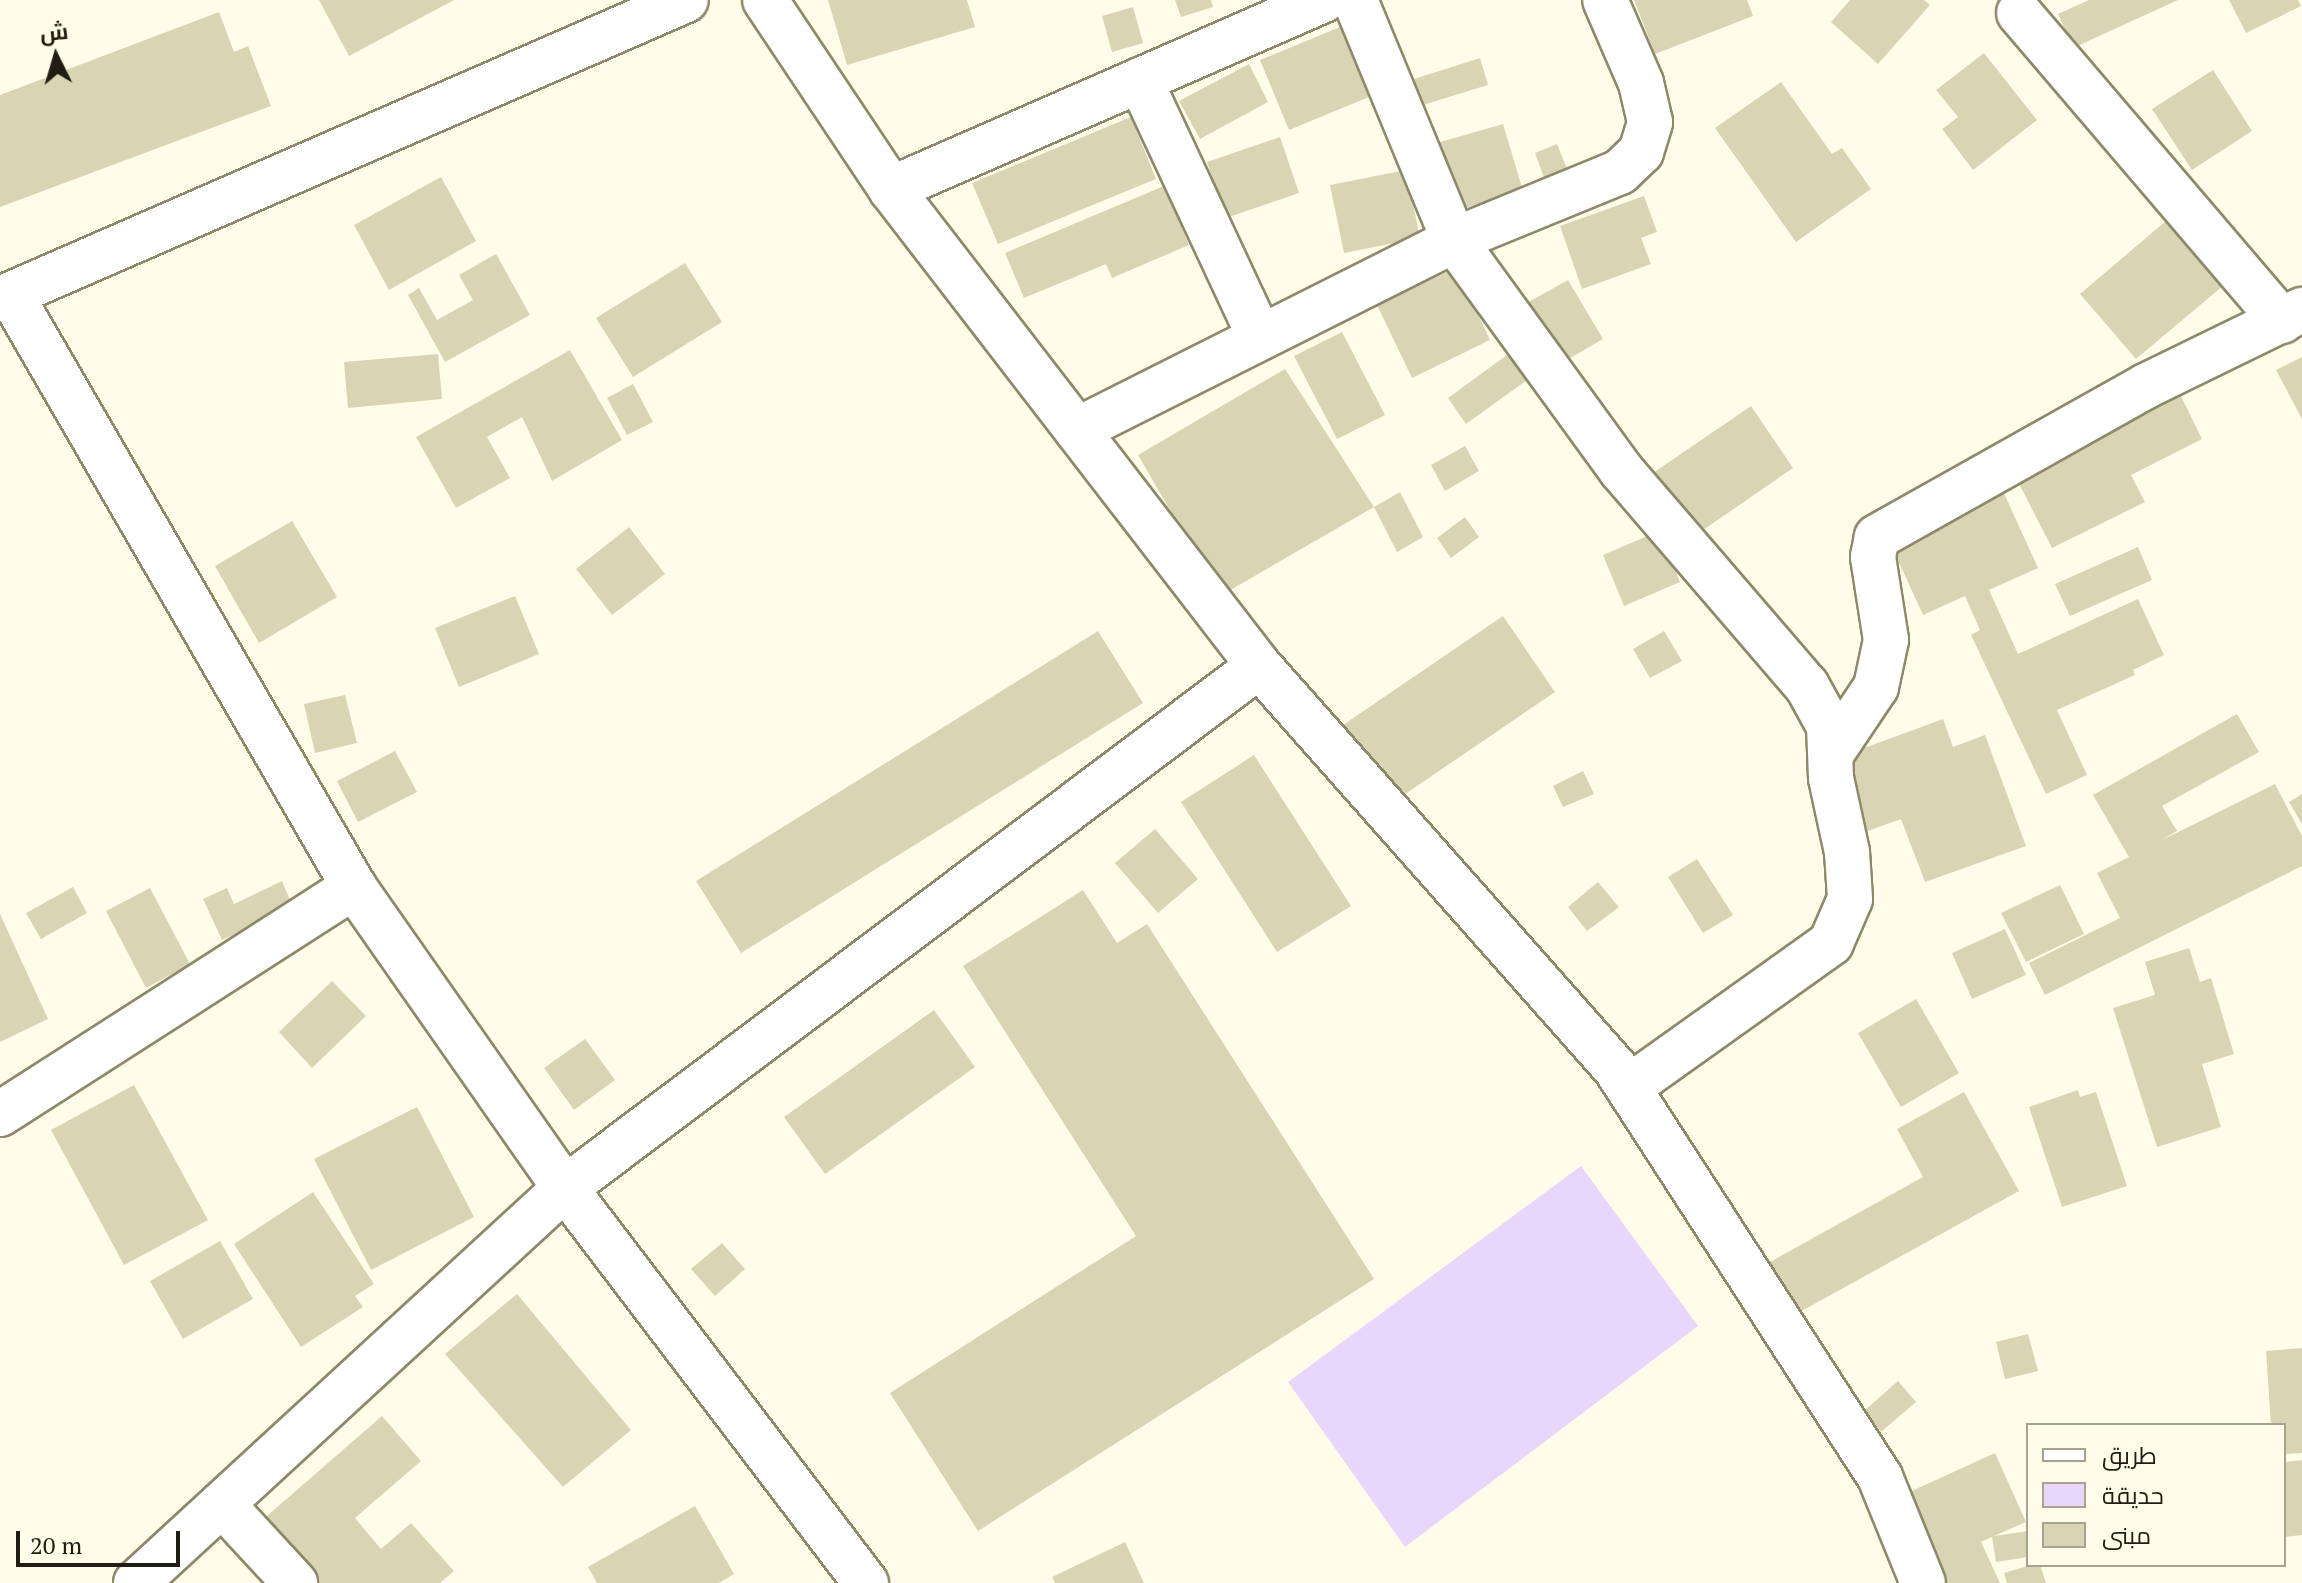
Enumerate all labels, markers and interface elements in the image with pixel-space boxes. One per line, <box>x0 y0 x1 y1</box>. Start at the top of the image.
north arrow <box>16 16 96 96</box>
text: ش <box>39 16 69 47</box>
legend <box>2026 1423 2286 1567</box>
text: طريق <box>2102 1439 2157 1471</box>
text: حديقة <box>2102 1479 2164 1511</box>
scale bar <box>20 1515 184 1565</box>
text: مبنى <box>2102 1519 2151 1551</box>
text: 20 m <box>30 1529 82 1561</box>

